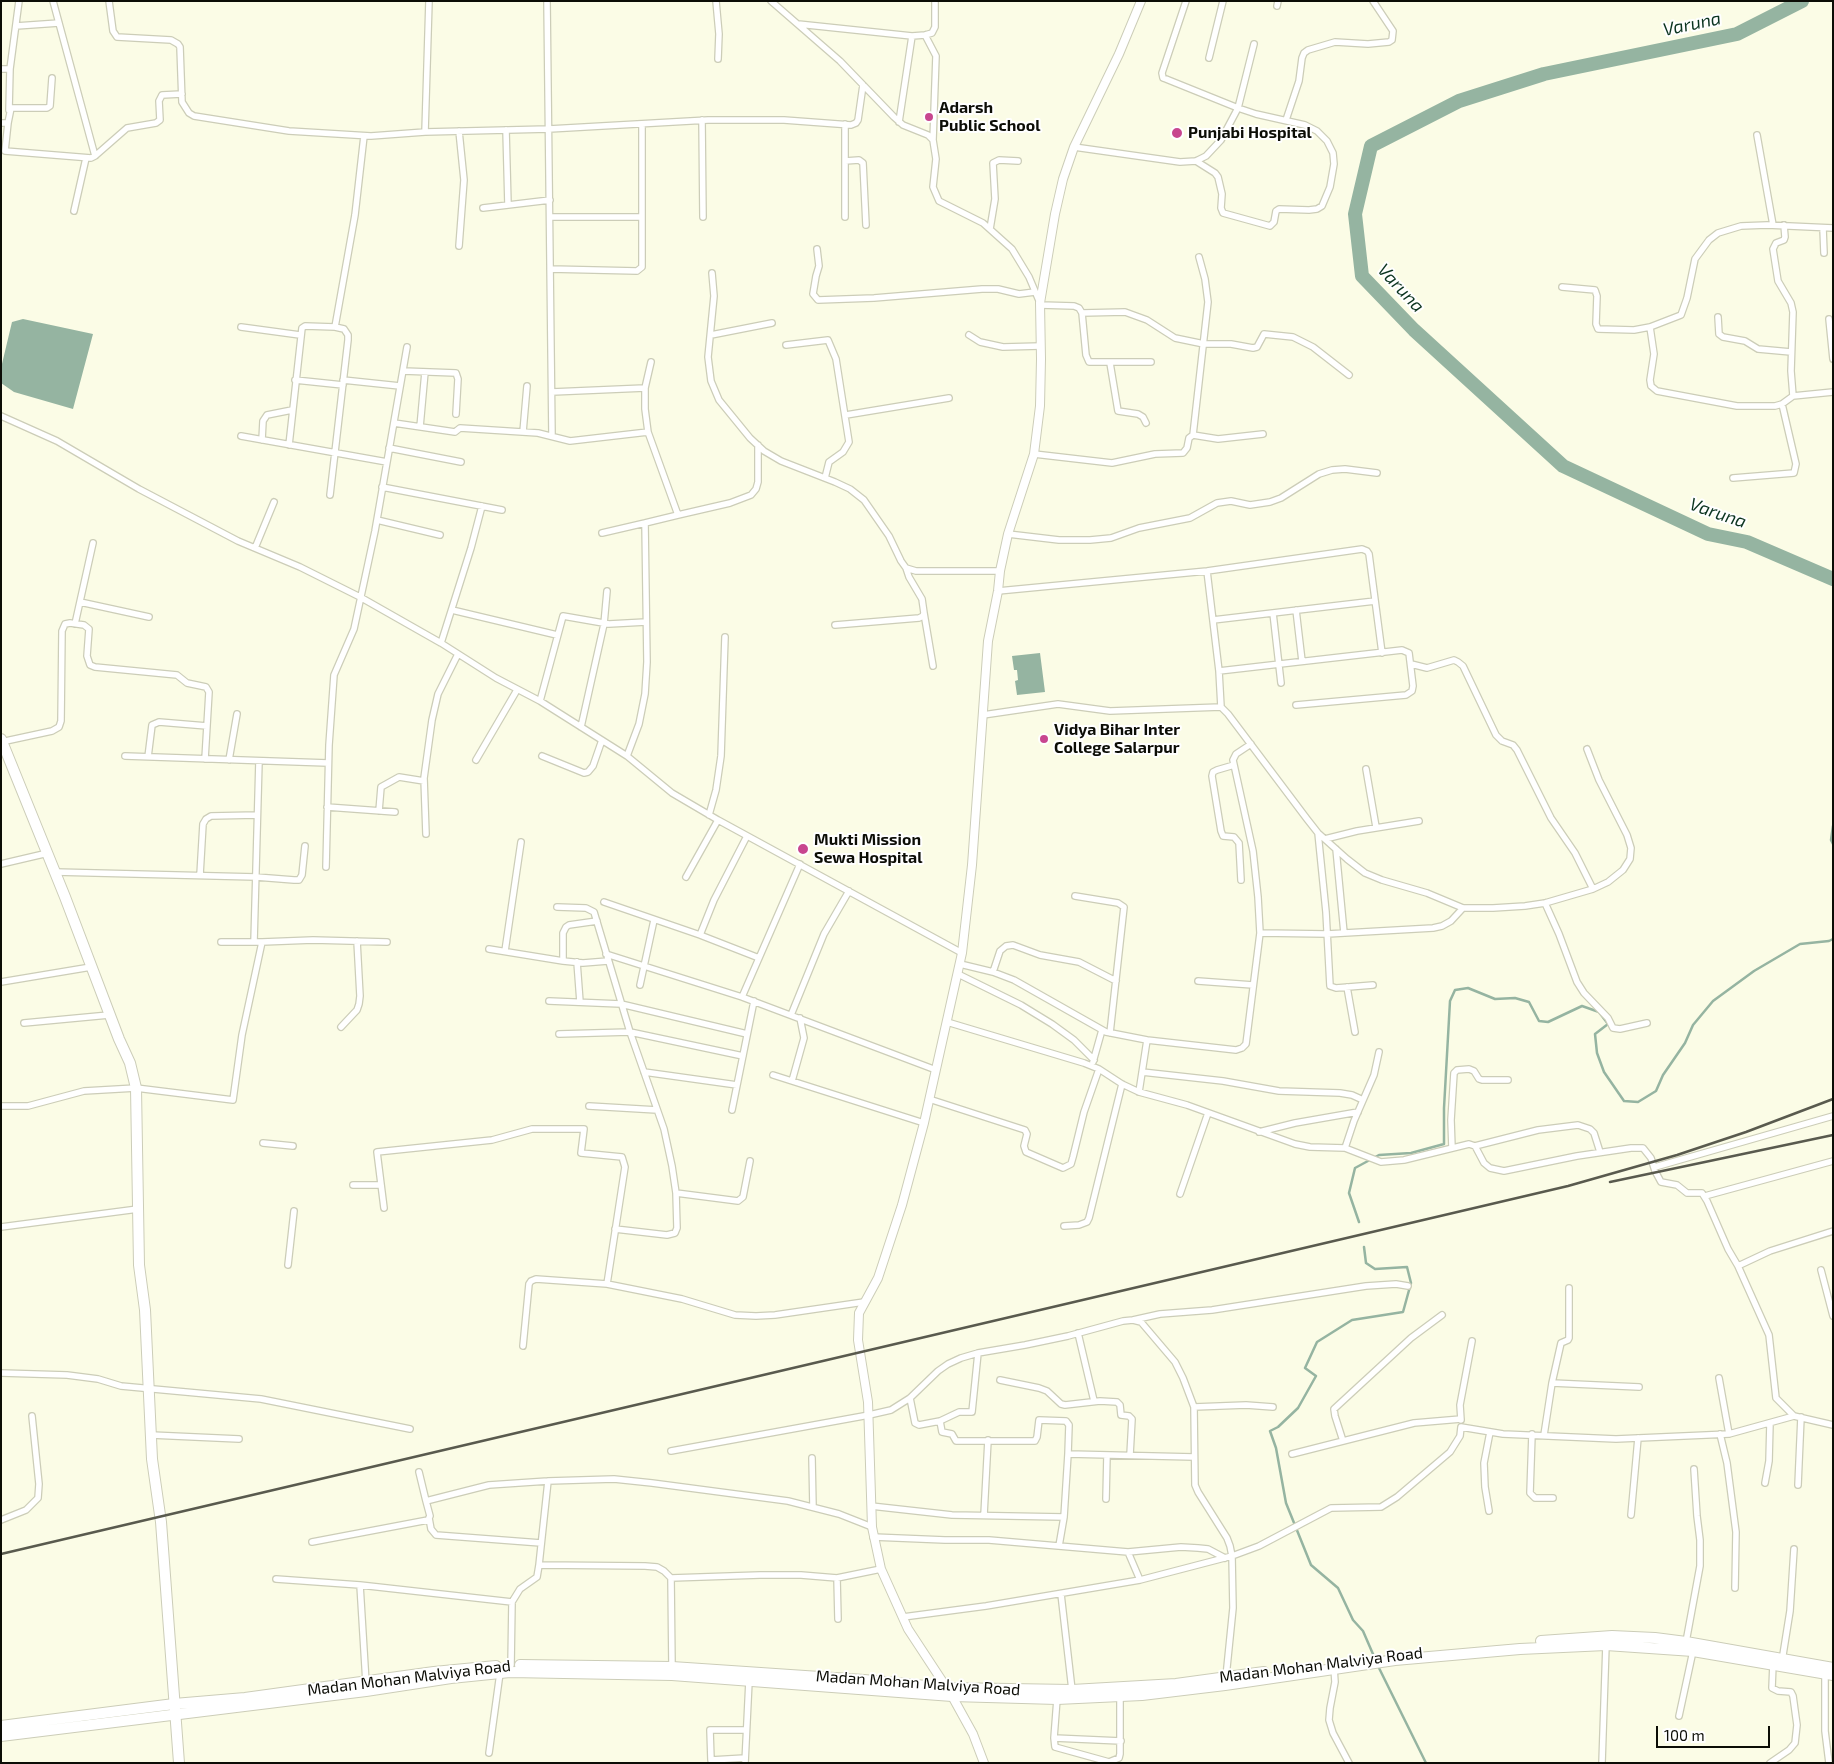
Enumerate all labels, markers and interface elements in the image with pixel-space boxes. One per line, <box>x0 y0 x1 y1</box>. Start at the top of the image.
water label: Varuna <box>1661 7 1723 41</box>
place label: Adarsh Public School <box>939 98 1040 136</box>
marker: Adarsh Public School <box>923 111 935 123</box>
place label: Punjabi Hospital <box>1188 123 1312 143</box>
marker: Punjabi Hospital <box>1170 126 1184 140</box>
water label: Varuna <box>1373 259 1429 317</box>
water label: Varuna <box>1687 493 1749 533</box>
place label: Vidya Bihar Inter College Salarpur <box>1054 720 1180 758</box>
marker: Vidya Bihar Inter College Salarpur <box>1038 733 1050 745</box>
place label: Mukti Mission Sewa Hospital <box>814 830 922 868</box>
marker: Mukti Mission Sewa Hospital <box>796 842 810 856</box>
street label: Madan Mohan Malviya Road <box>1218 1643 1424 1687</box>
street label: Madan Mohan Malviya Road <box>306 1656 512 1700</box>
street label: Madan Mohan Malviya Road <box>815 1666 1021 1700</box>
scale bar <box>1659 1716 1773 1748</box>
text: 100 m <box>1664 1726 1705 1744</box>

